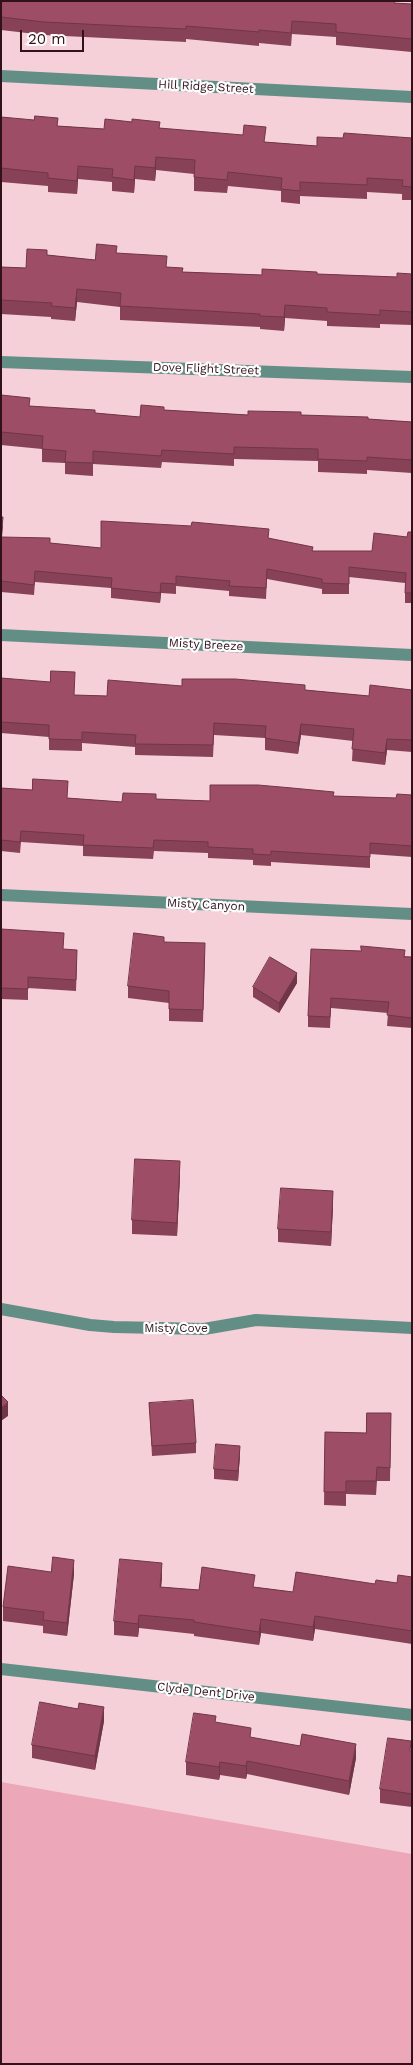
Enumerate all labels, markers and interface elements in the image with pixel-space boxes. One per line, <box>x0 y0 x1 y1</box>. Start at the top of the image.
scale bar <box>22 20 86 52</box>
text: 20 m <box>28 30 66 48</box>
street label: Hill Ridge Street <box>158 77 254 97</box>
street label: Dove Flight Street <box>153 360 259 378</box>
street label: Misty Breeze <box>168 636 244 654</box>
street label: Misty Canyon <box>167 896 245 914</box>
street label: Misty Cove <box>144 1321 208 1335</box>
street label: Clyde Dent Drive <box>156 1680 256 1704</box>

